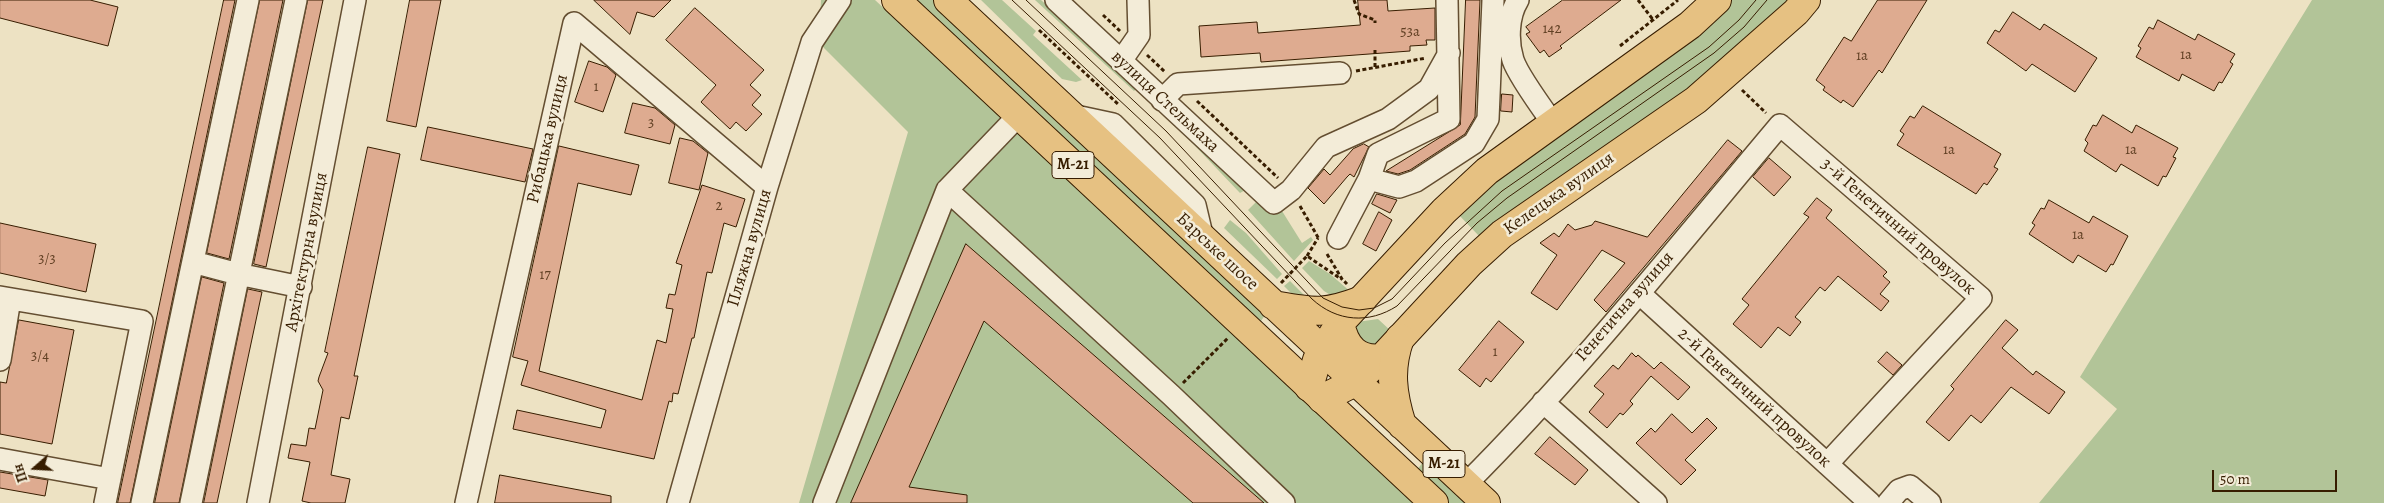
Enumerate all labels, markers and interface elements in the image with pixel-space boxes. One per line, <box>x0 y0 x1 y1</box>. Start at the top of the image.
house number: 142 <box>1542 20 1562 38</box>
house number: 53а <box>1400 23 1420 41</box>
street label: вулиця Стельмаха <box>1106 46 1224 158</box>
house number: 1а <box>2180 46 2192 64</box>
house number: 1а <box>1856 47 1868 65</box>
street label: Рибацька вулиця <box>523 72 573 206</box>
house number: 1 <box>593 78 599 96</box>
house number: 3 <box>648 114 654 132</box>
house number: 1а <box>1943 141 1955 159</box>
house number: 1а <box>2125 141 2137 159</box>
street label: Келецька вулиця <box>1500 148 1618 240</box>
road number: М-21 <box>1052 152 1094 178</box>
street label: 3-й Генетичний провулок <box>1816 154 1980 300</box>
street label: Архітектурна вулиця <box>281 171 333 333</box>
street label: Пляжна вулиця <box>723 187 777 309</box>
house number: 2 <box>715 197 723 215</box>
street label: Барське шосе <box>1171 208 1263 296</box>
house number: 1а <box>2072 226 2084 244</box>
street label: Генетична вулиця <box>1571 247 1679 367</box>
house number: 3/3 <box>38 250 56 268</box>
house number: 17 <box>539 266 551 284</box>
street label: 2-й Генетичний провулок <box>1673 323 1835 473</box>
house number: 1 <box>1492 343 1498 361</box>
house number: 3/4 <box>31 347 49 365</box>
north arrow <box>10 443 60 493</box>
road number: М-21 <box>1423 450 1465 478</box>
scale bar <box>2214 460 2339 492</box>
text: Пн <box>8 461 32 485</box>
text: 50 m <box>2220 469 2250 489</box>

